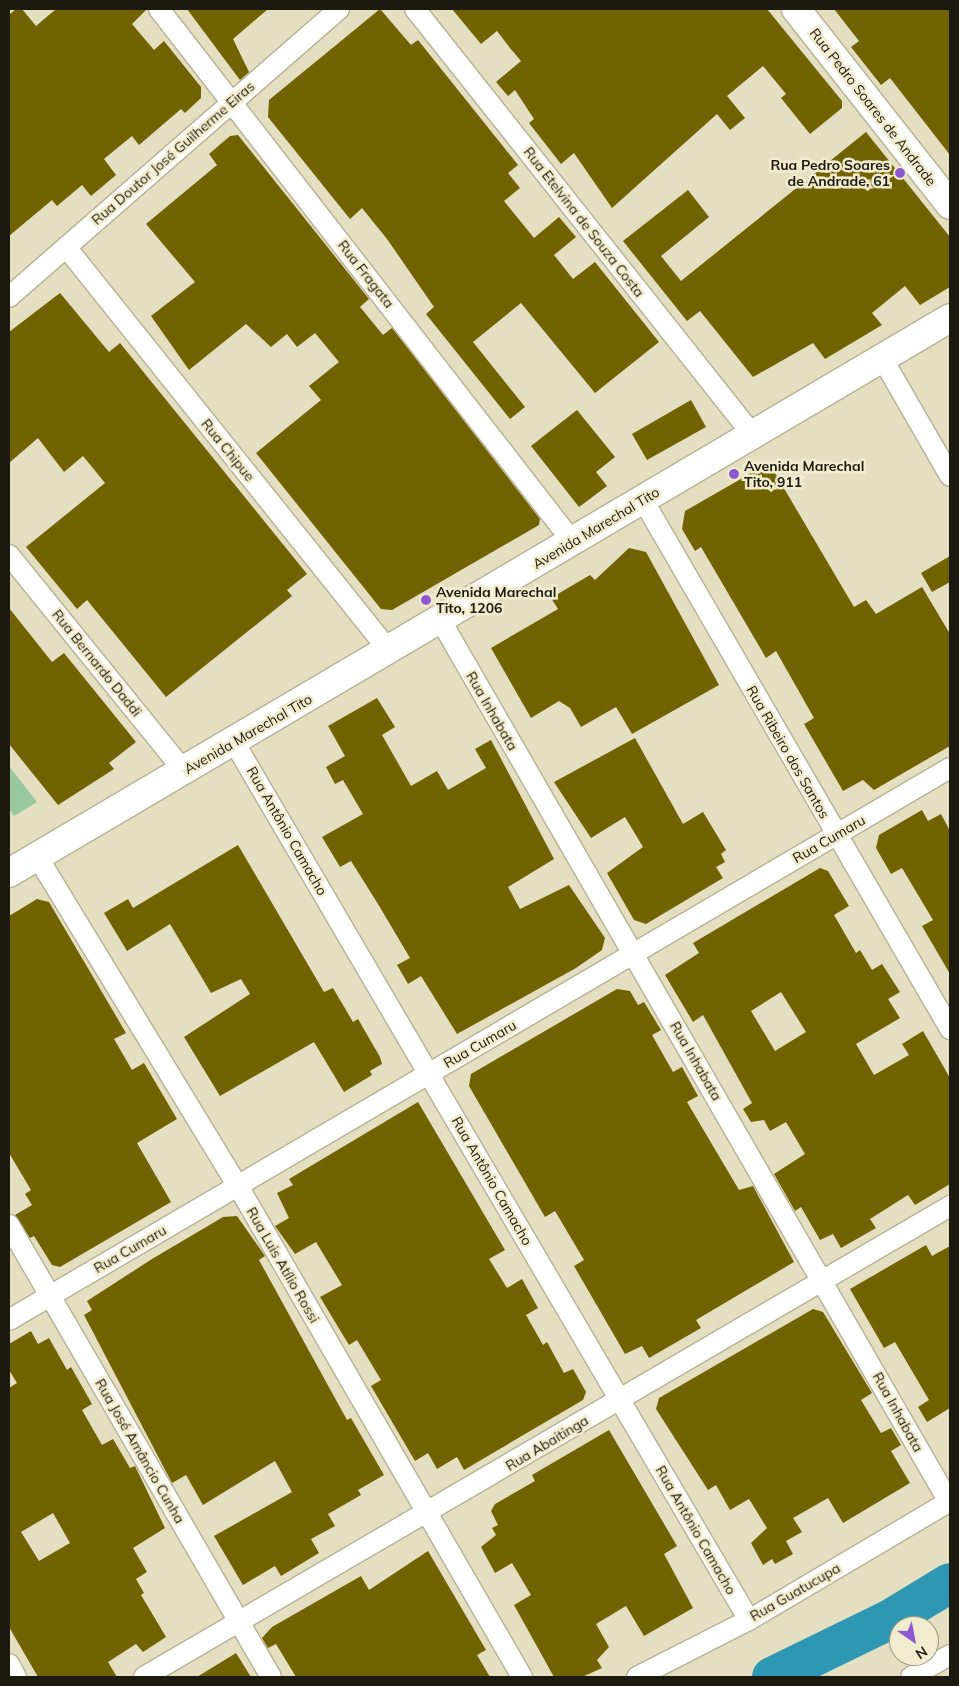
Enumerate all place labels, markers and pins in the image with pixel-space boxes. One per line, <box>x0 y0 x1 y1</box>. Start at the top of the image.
place label: Rua Pedro Soares de Andrade, 61 <box>770 157 890 190</box>
marker: Rua Pedro Soares de Andrade, 61 <box>894 167 906 179</box>
place label: Avenida Marechal Tito, 911 <box>744 458 864 491</box>
marker: Avenida Marechal Tito, 911 <box>728 468 740 480</box>
place label: Avenida Marechal Tito, 1206 <box>436 584 556 616</box>
marker: Avenida Marechal Tito, 1206 <box>420 594 432 606</box>

